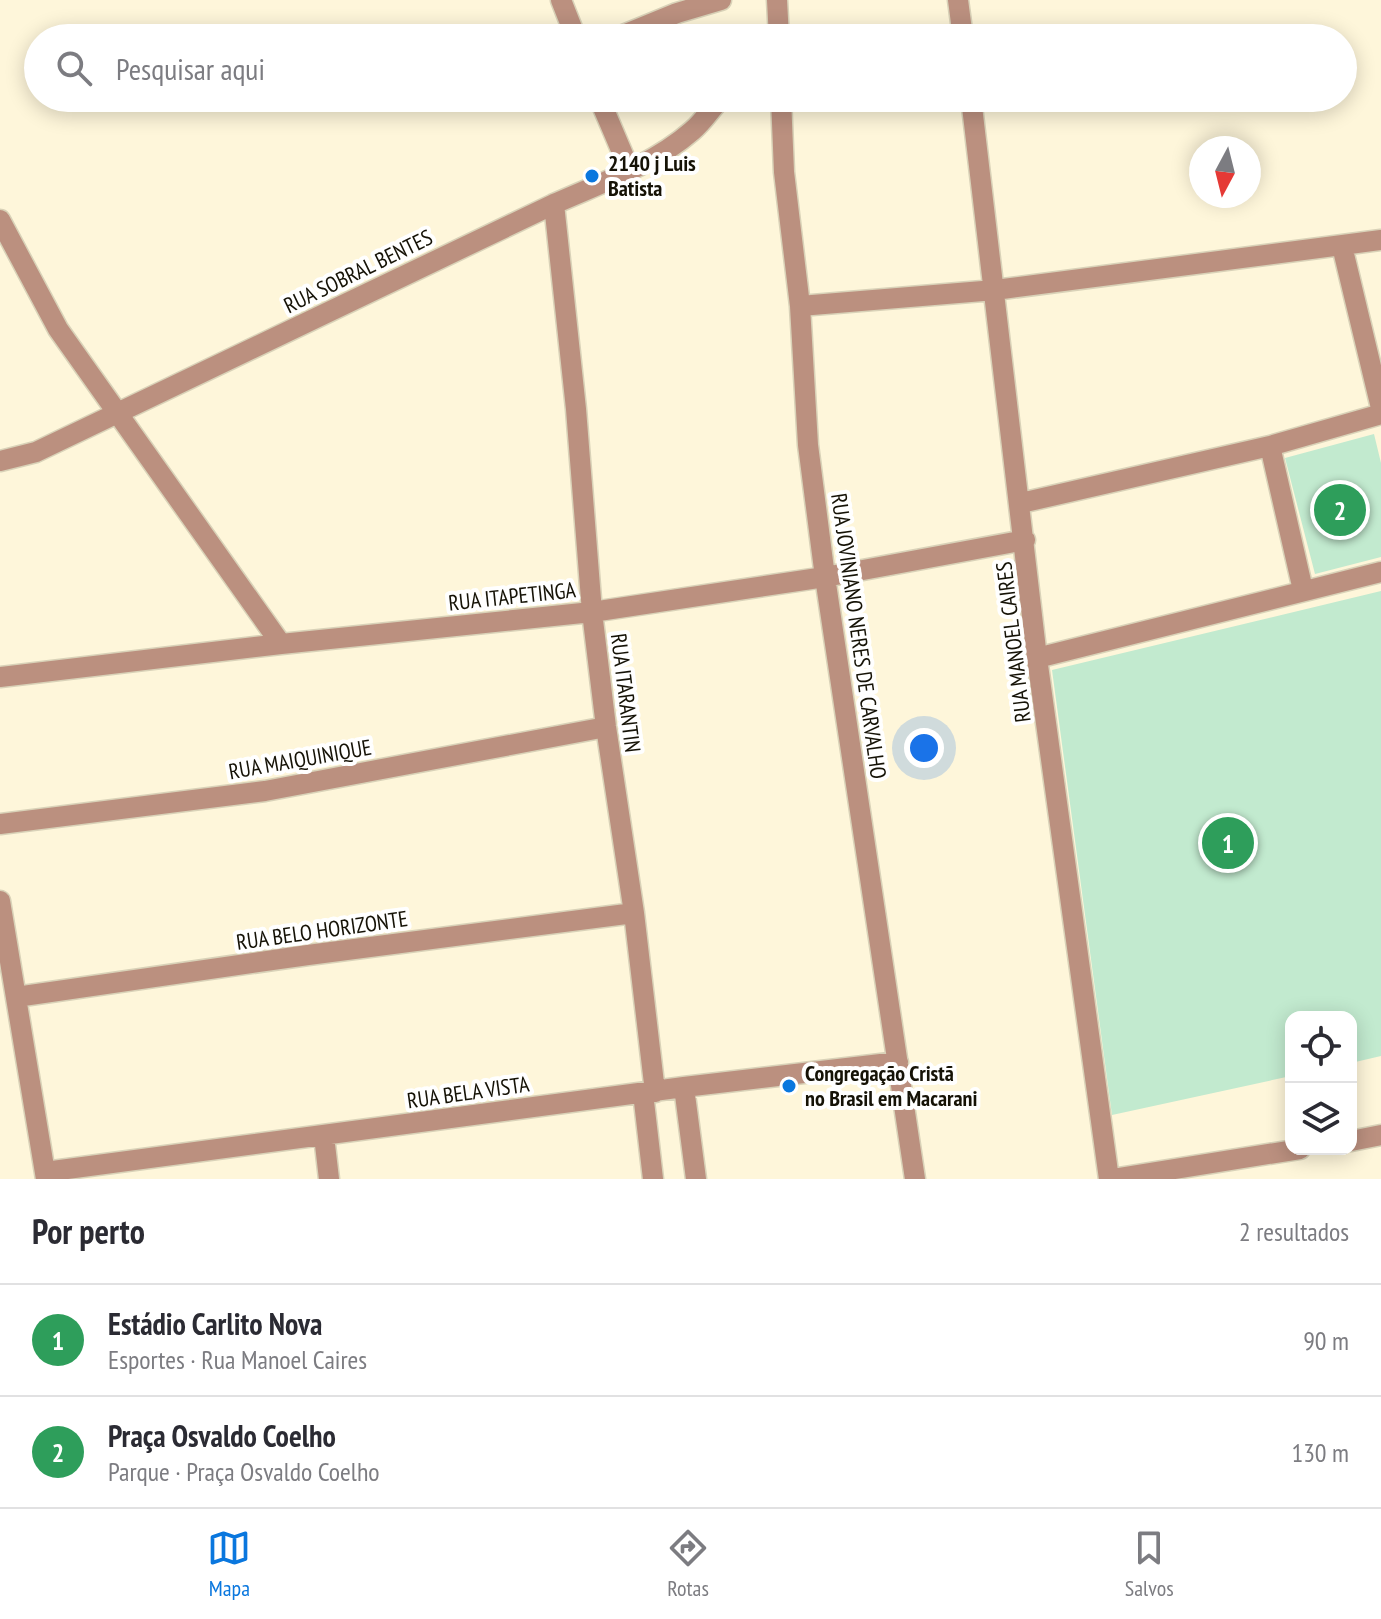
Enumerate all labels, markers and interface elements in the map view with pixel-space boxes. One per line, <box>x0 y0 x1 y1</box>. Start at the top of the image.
search box <box>24 24 1357 112</box>
icon: search <box>52 46 96 90</box>
text: Pesquisar aqui <box>116 49 265 88</box>
north arrow <box>1189 136 1261 208</box>
place label: 2140 j Luis Batista <box>608 149 696 202</box>
marker: 2140 j Luis Batista <box>583 167 601 185</box>
street label: RUA SOBRAL BENTES <box>279 223 437 319</box>
pin: 2 <box>1314 480 1366 540</box>
street label: RUA JOVINIANO NERES DE CARVALHO <box>825 492 893 780</box>
street label: RUA MANOEL CAIRES <box>989 560 1037 724</box>
street label: RUA ITAPETINGA <box>447 575 578 617</box>
street label: RUA ITARANTIN <box>605 632 647 754</box>
your location <box>904 728 944 768</box>
street label: RUA MAIQUINIQUE <box>226 733 374 785</box>
pin: 1 <box>1202 813 1254 873</box>
street label: RUA BELO HORIZONTE <box>235 904 409 956</box>
map controls <box>1285 1011 1357 1155</box>
button: locate <box>1285 1011 1357 1083</box>
place label: Congregação Cristã no Brasil em Macarani <box>805 1059 977 1112</box>
street label: RUA BELA VISTA <box>405 1069 531 1114</box>
marker: Congregação Cristã no Brasil em Macarani <box>780 1077 798 1095</box>
button: layers <box>1285 1083 1357 1155</box>
text: Por perto <box>32 1209 145 1253</box>
text: 2 resultados <box>1239 1215 1349 1248</box>
text: Estádio Carlito Nova <box>108 1304 322 1343</box>
text: 1 <box>52 1324 64 1357</box>
text: 90 m <box>1303 1324 1349 1357</box>
text: Esportes · Rua Manoel Caires <box>108 1343 367 1376</box>
text: Praça Osvaldo Coelho <box>108 1416 336 1455</box>
text: 2 <box>52 1436 64 1469</box>
text: 130 m <box>1291 1436 1349 1469</box>
text: Parque · Praça Osvaldo Coelho <box>108 1455 380 1488</box>
tab: Mapa <box>207 1526 251 1602</box>
tab: Rotas <box>666 1526 710 1602</box>
tab: Salvos <box>1125 1526 1174 1602</box>

